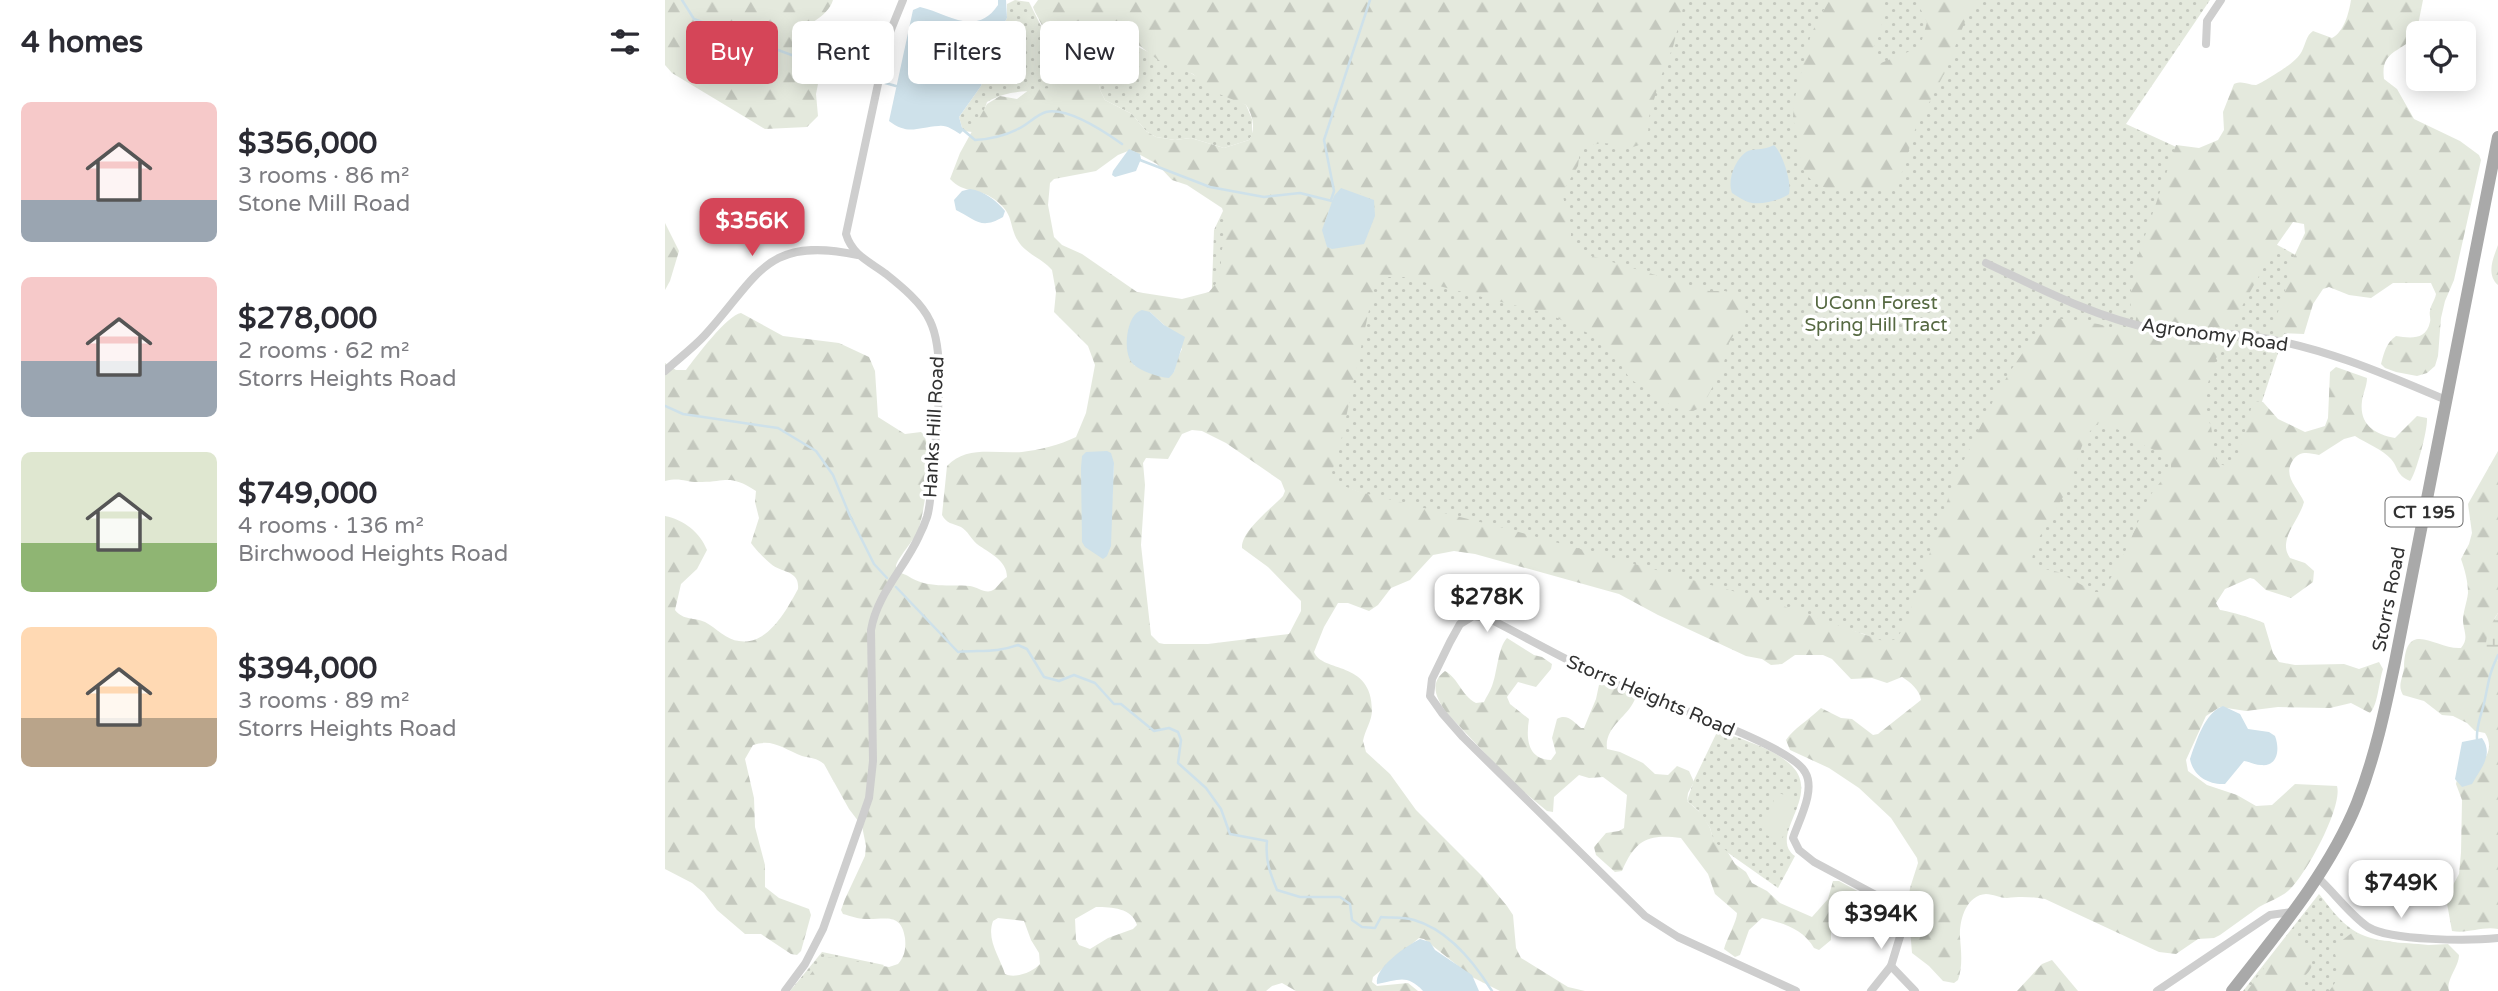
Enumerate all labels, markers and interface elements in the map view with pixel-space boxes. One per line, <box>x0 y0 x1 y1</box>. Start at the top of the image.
chip: Buy <box>686 21 778 84</box>
chip: Rent <box>792 21 894 84</box>
chip: Filters <box>908 21 1026 84</box>
chip: New <box>1040 21 1139 84</box>
map controls <box>2406 21 2476 91</box>
button: locate <box>2406 21 2476 91</box>
icon: filters <box>606 23 644 61</box>
text: 4 homes <box>21 24 143 61</box>
text: $356,000 <box>238 125 377 162</box>
icon: home <box>77 130 161 214</box>
text: 3 rooms · 86 m² <box>238 162 409 190</box>
text: Stone Mill Road <box>238 190 410 218</box>
pin: $356K <box>703 198 801 258</box>
text: $356K <box>716 207 788 235</box>
park label: UConn Forest Spring Hill Tract <box>1804 292 1948 336</box>
text: $278,000 <box>238 300 377 337</box>
icon: home <box>77 305 161 389</box>
street label: Agronomy Road <box>2140 314 2290 356</box>
text: 2 rooms · 62 m² <box>238 337 409 365</box>
street label: Hanks Hill Road <box>919 356 949 499</box>
text: Storrs Heights Road <box>238 365 457 393</box>
text: $749,000 <box>238 475 377 512</box>
icon: home <box>77 480 161 564</box>
road number: CT 195 <box>2385 498 2463 526</box>
text: 4 rooms · 136 m² <box>238 512 424 540</box>
text: Birchwood Heights Road <box>238 540 508 568</box>
street label: Storrs Road <box>2368 545 2410 653</box>
pin: $278K <box>1438 574 1536 634</box>
text: $278K <box>1451 583 1523 611</box>
text: $394,000 <box>238 650 377 687</box>
street label: Storrs Heights Road <box>1563 651 1738 741</box>
icon: home <box>77 655 161 739</box>
text: 3 rooms · 89 m² <box>238 687 409 715</box>
text: Storrs Heights Road <box>238 715 457 743</box>
pin: $749K <box>2352 860 2450 920</box>
text: $749K <box>2365 869 2437 897</box>
pin: $394K <box>1832 892 1930 951</box>
text: $394K <box>1845 900 1917 928</box>

